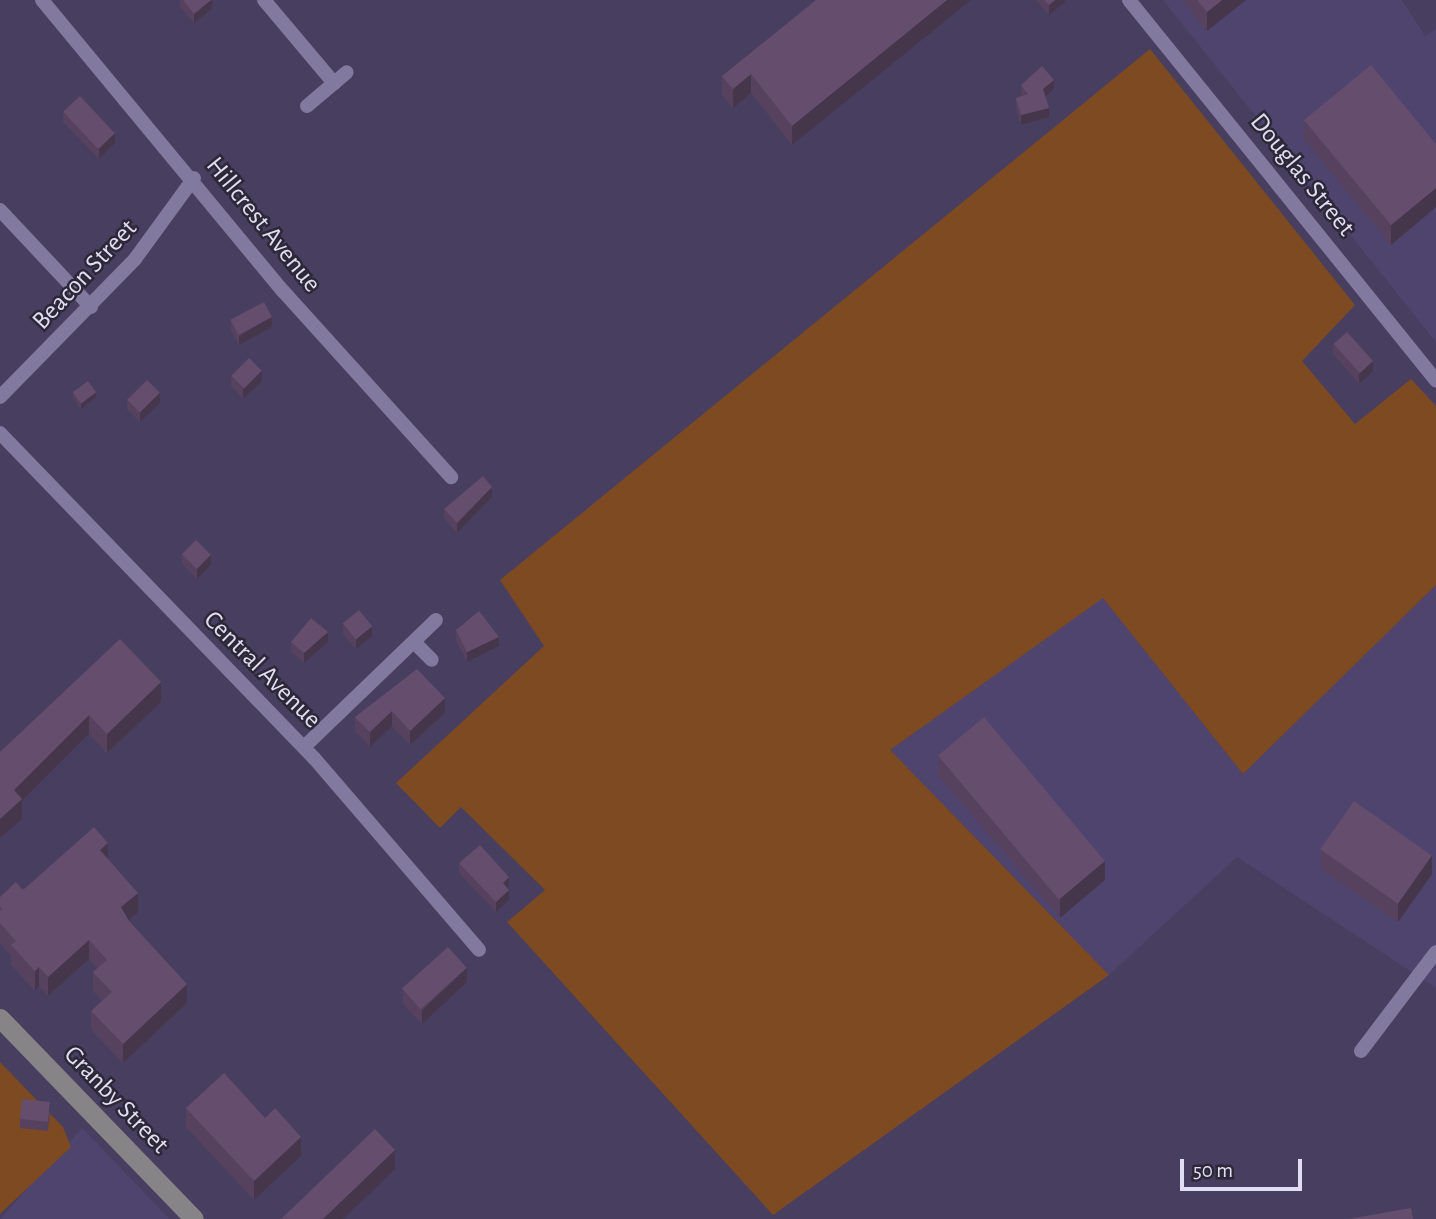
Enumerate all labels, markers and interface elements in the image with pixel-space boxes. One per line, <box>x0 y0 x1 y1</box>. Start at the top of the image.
street label: Douglas Street <box>1243 107 1361 243</box>
street label: Hillcrest Avenue <box>199 151 327 299</box>
street label: Beacon Street <box>26 213 144 337</box>
street label: Central Avenue <box>197 605 327 735</box>
street label: Granby Street <box>57 1040 175 1160</box>
scale bar <box>1184 1146 1306 1190</box>
text: 50 m <box>1193 1160 1233 1181</box>

